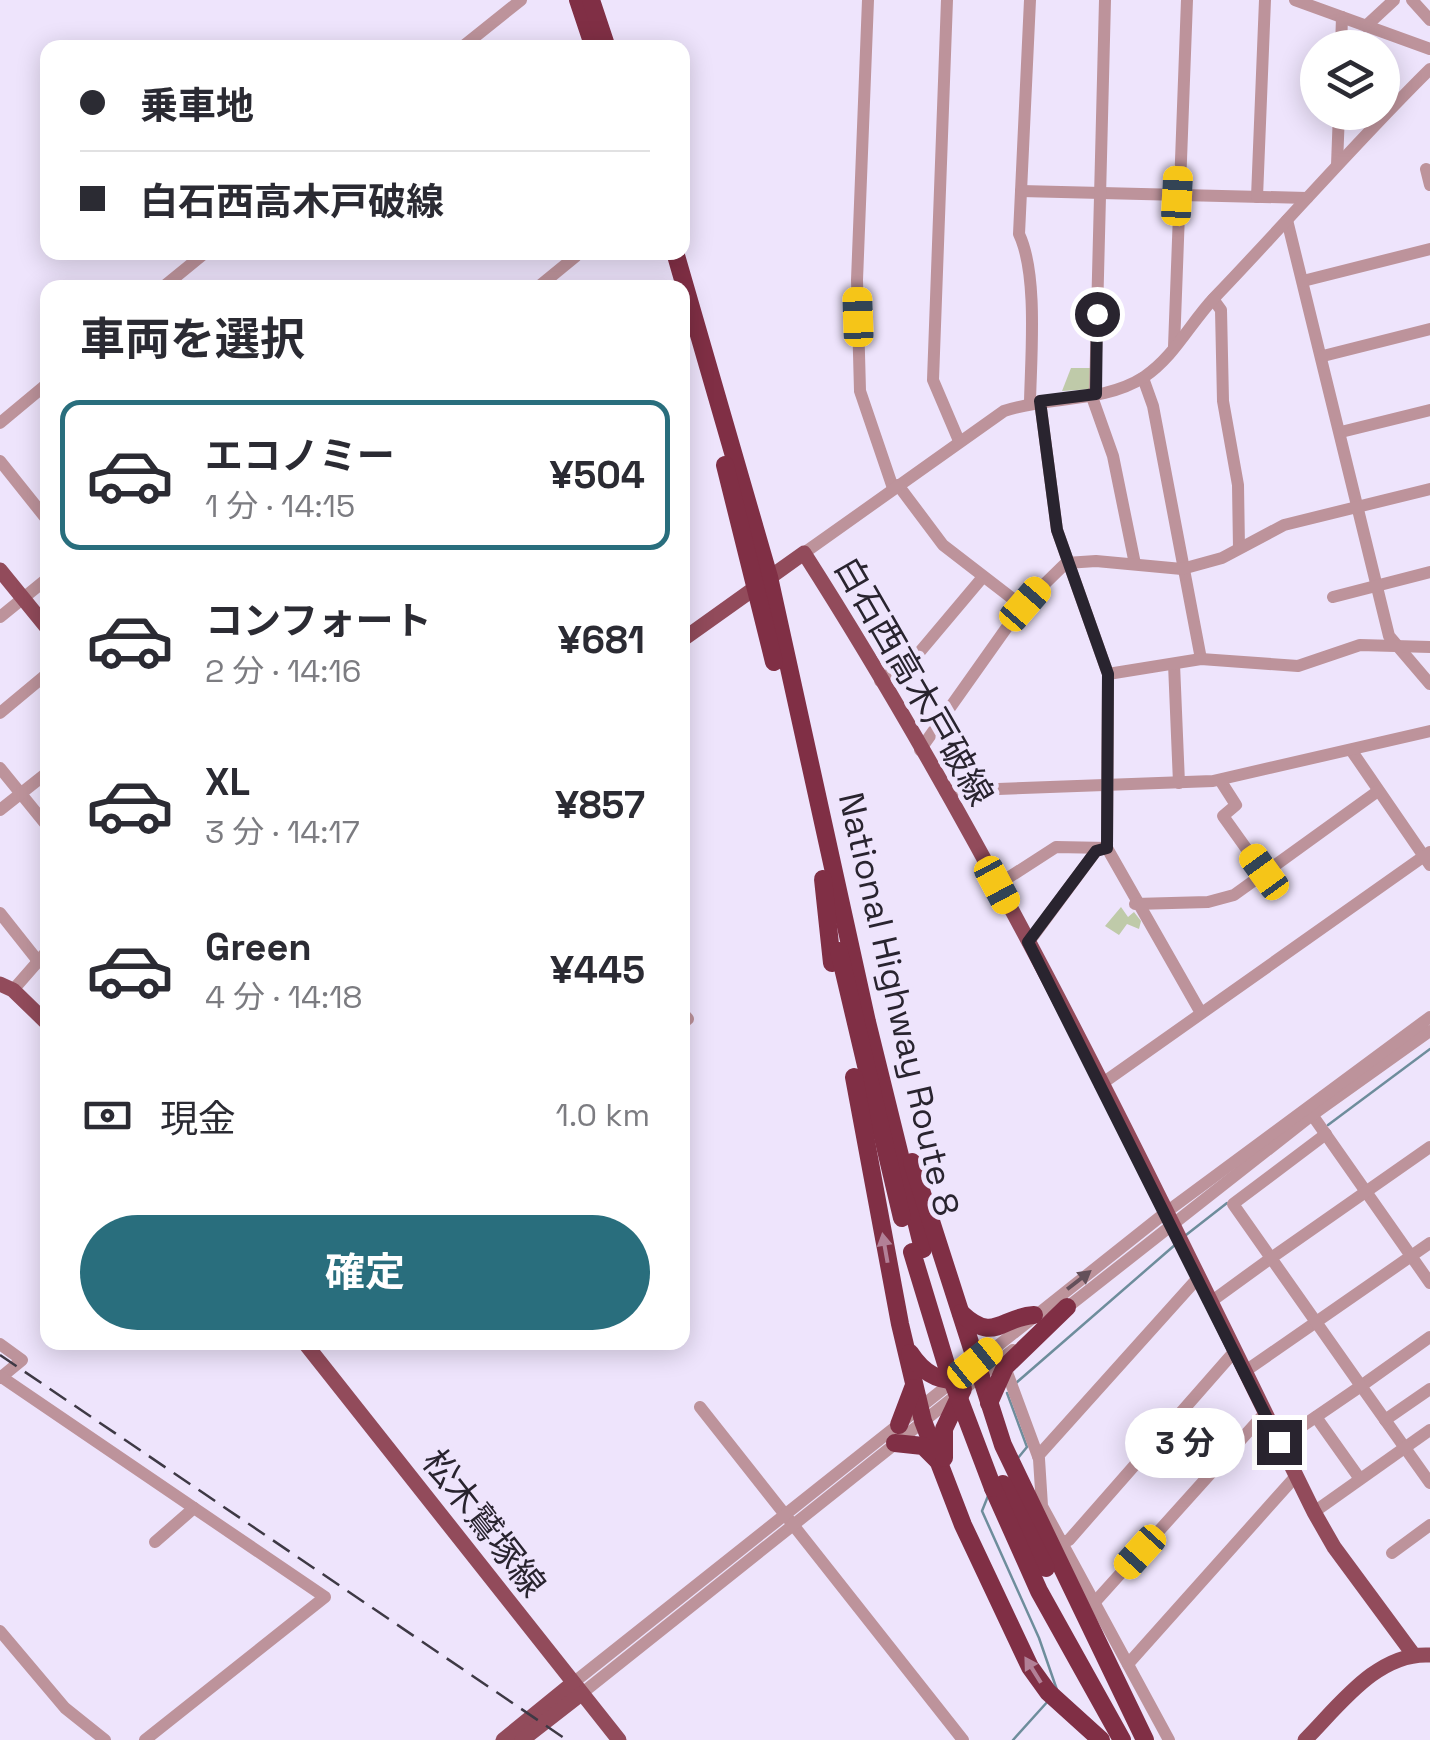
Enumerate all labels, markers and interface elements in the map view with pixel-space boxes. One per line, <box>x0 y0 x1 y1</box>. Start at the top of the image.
map controls <box>1300 30 1400 130</box>
button: layers <box>1300 30 1400 130</box>
text: 乗車地 <box>140 82 254 130</box>
car <box>1160 165 1194 227</box>
text: 白石西高木戸破線 <box>140 178 444 226</box>
car <box>842 286 874 348</box>
route start <box>1075 292 1120 337</box>
text: 車両を選択 <box>80 311 305 368</box>
icon: car <box>85 430 175 520</box>
text: エコノミー <box>205 432 395 480</box>
text: ¥504 <box>550 451 645 499</box>
text: 1 分 · 14:15 <box>205 486 355 526</box>
street label: 白石西高木戸破線 <box>825 549 1003 813</box>
car <box>994 572 1056 636</box>
icon: car <box>85 595 175 685</box>
text: コンフォート <box>205 597 432 645</box>
text: ¥681 <box>558 616 645 664</box>
text: 2 分 · 14:16 <box>205 651 361 691</box>
text: XL <box>205 758 250 806</box>
icon: car <box>85 760 175 850</box>
text: ¥857 <box>555 781 645 829</box>
street label: National Highway Route 8 <box>829 788 969 1220</box>
text: 3 分 · 14:17 <box>205 812 360 852</box>
car <box>1234 839 1294 905</box>
car <box>970 851 1024 919</box>
text: Green <box>205 923 312 971</box>
icon: car <box>85 925 175 1015</box>
text: ¥445 <box>550 946 645 994</box>
text: 4 分 · 14:18 <box>205 977 362 1017</box>
icon: cash <box>80 1088 135 1143</box>
text: 現金 <box>160 1095 236 1143</box>
text: 1.0 km <box>556 1095 650 1135</box>
button: 確定 <box>80 1215 650 1330</box>
one-way arrow <box>877 1232 892 1264</box>
one-way arrow <box>1066 1270 1091 1291</box>
car <box>942 1332 1008 1394</box>
callout: 3 分 <box>1124 1407 1244 1477</box>
route end <box>1257 1420 1302 1465</box>
text: 3 分 <box>1155 1423 1215 1463</box>
street label: 松木鷲塚線 <box>413 1440 555 1606</box>
car <box>1109 1520 1171 1584</box>
one-way arrow <box>1025 1657 1043 1684</box>

